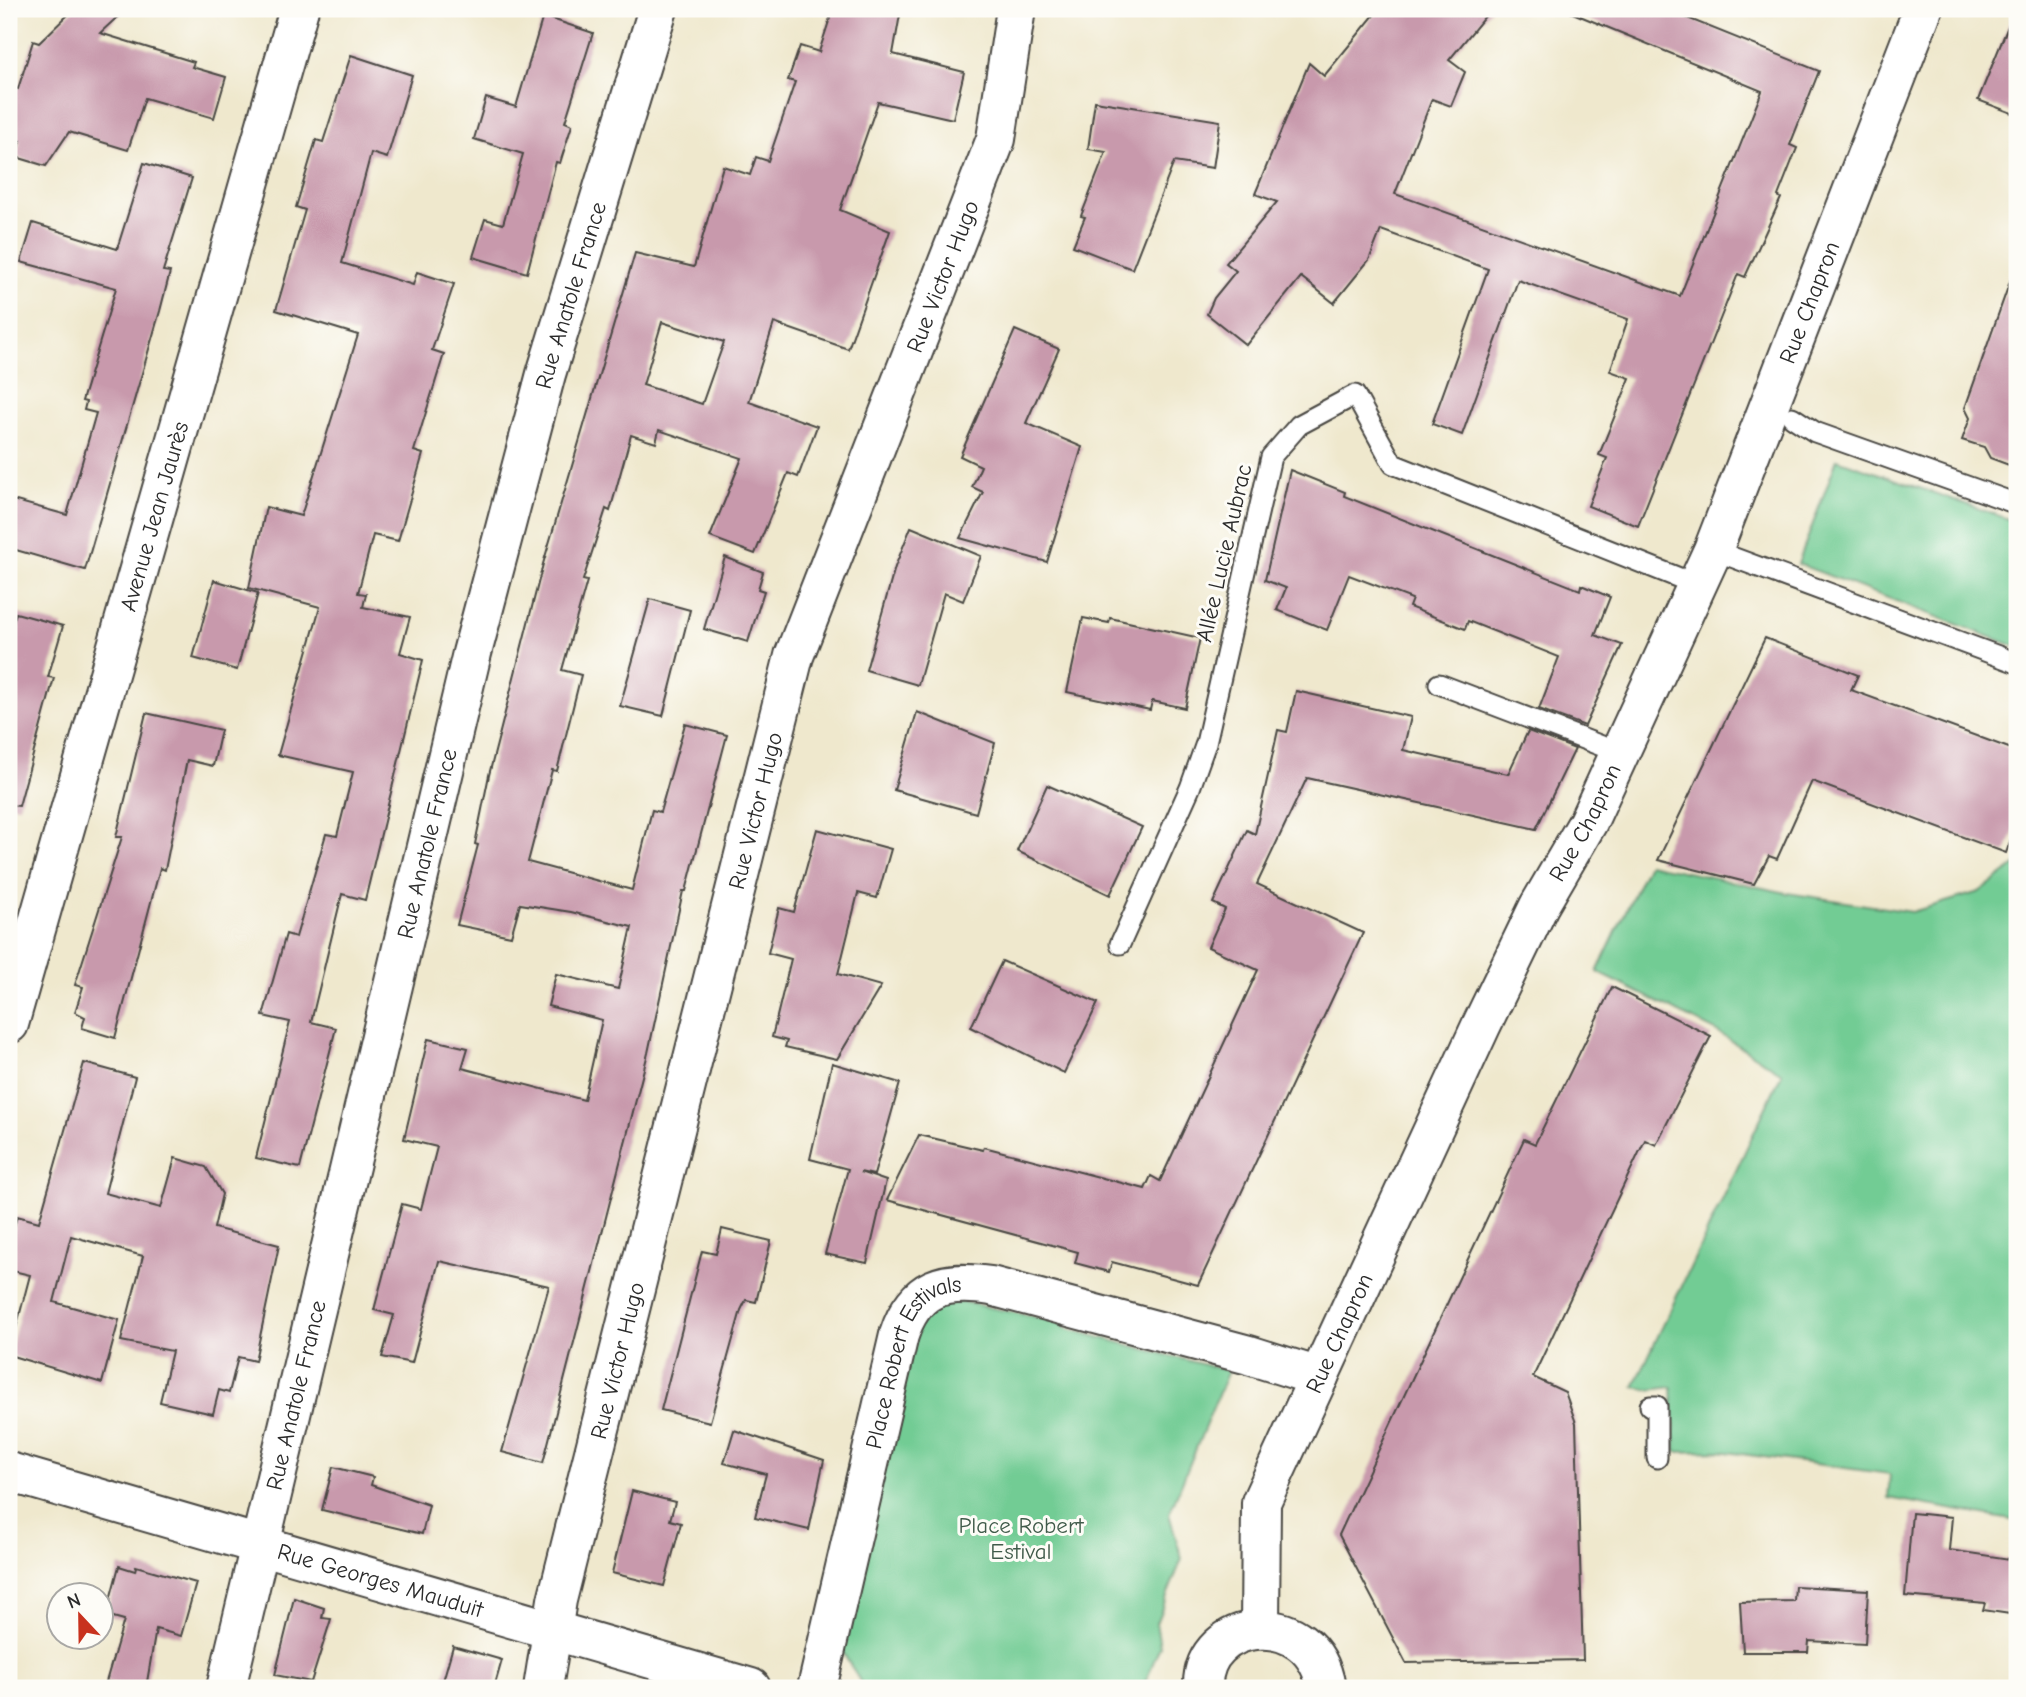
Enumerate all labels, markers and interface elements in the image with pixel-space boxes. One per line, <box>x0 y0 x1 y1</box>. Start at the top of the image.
street label: Rue Victor Hugo <box>900 196 984 356</box>
street label: Rue Anatole France <box>529 198 612 392</box>
street label: Rue Chapron <box>1773 237 1845 367</box>
street label: Avenue Jean Jaurès <box>114 418 194 614</box>
street label: Allée Lucie Aubrac <box>1190 461 1258 645</box>
street label: Rue Victor Hugo <box>722 729 788 892</box>
street label: Rue Anatole France <box>391 746 462 941</box>
street label: Rue Chapron <box>1543 760 1626 886</box>
street label: Rue Chapron <box>1300 1269 1378 1397</box>
street label: Place Robert Estivals <box>860 1270 962 1451</box>
street label: Rue Victor Hugo <box>584 1279 650 1442</box>
street label: Rue Anatole France <box>260 1298 331 1493</box>
park label: Place Robert Estival <box>958 1512 1085 1565</box>
street label: Rue Georges Mauduit <box>275 1537 488 1623</box>
north arrow <box>46 1582 116 1652</box>
text: N <box>64 1589 84 1614</box>

